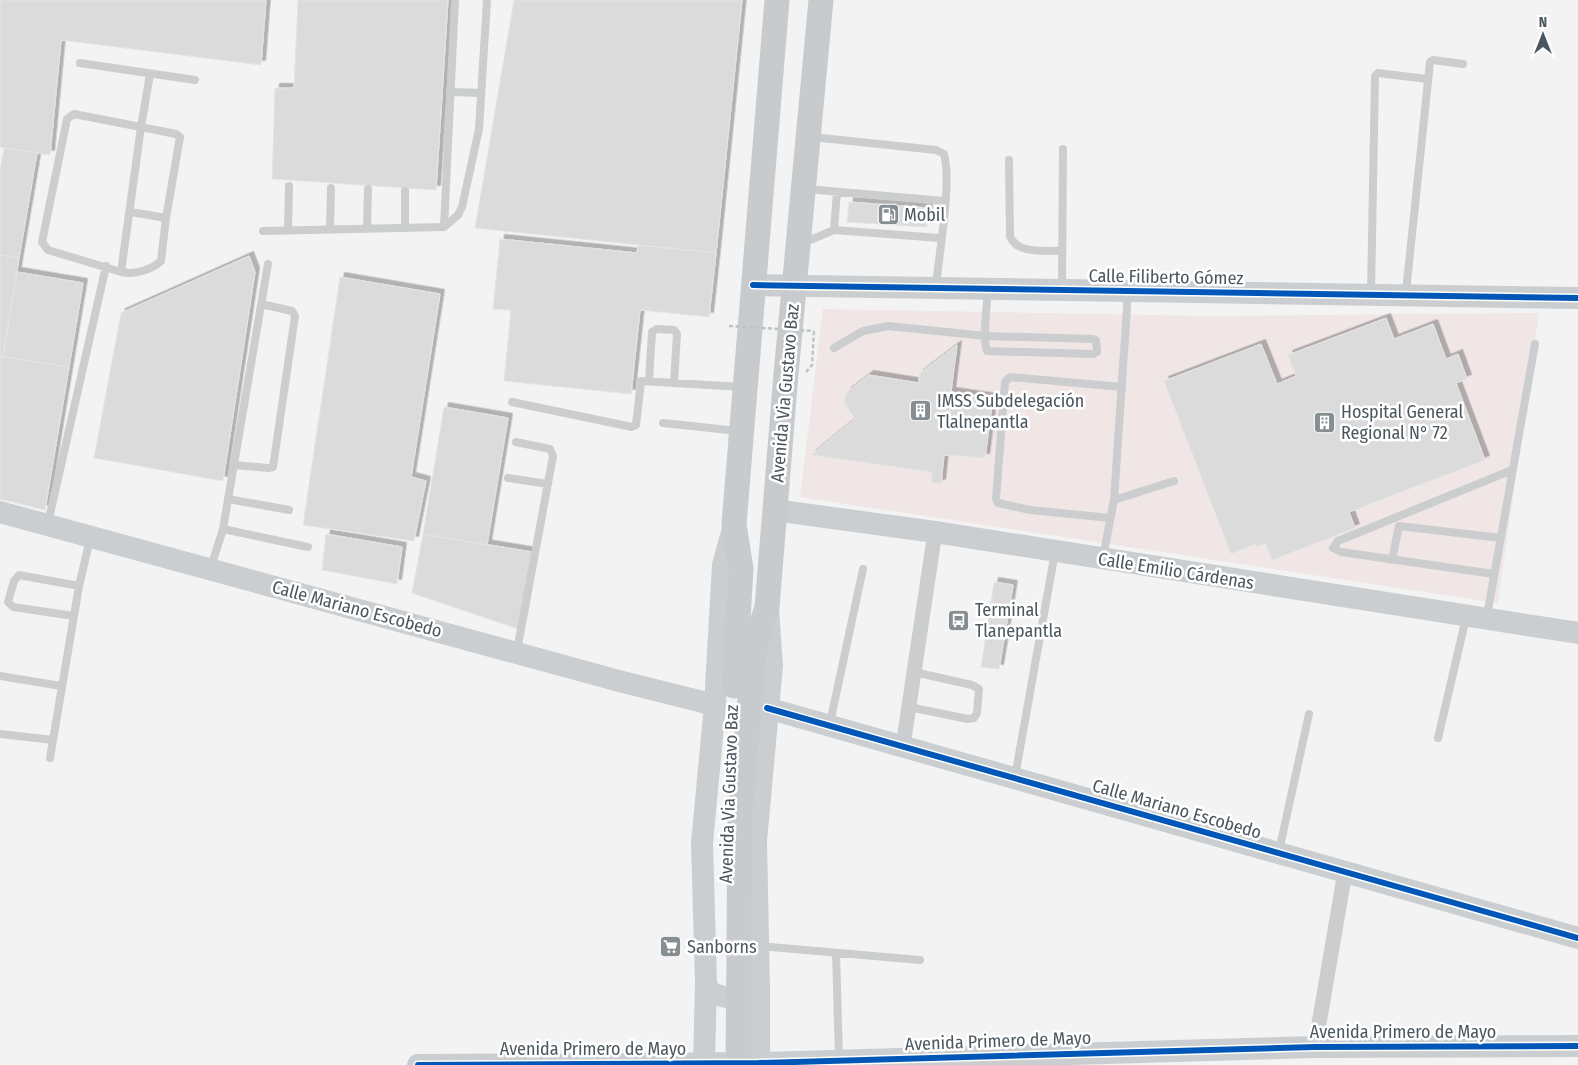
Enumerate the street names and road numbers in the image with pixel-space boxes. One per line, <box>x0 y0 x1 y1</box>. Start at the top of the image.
street label: Calle Filiberto Gómez <box>1088 265 1244 289</box>
street label: Avenida Via Gustavo Baz <box>766 303 804 483</box>
street label: Calle Emilio Cárdenas <box>1096 548 1256 594</box>
street label: Calle Mariano Escobedo <box>270 576 444 642</box>
street label: Avenida Via Gustavo Baz <box>715 704 743 884</box>
street label: Calle Mariano Escobedo <box>1090 774 1264 844</box>
street label: Avenida Primero de Mayo <box>1310 1021 1496 1043</box>
street label: Avenida Primero de Mayo <box>904 1027 1092 1055</box>
street label: Avenida Primero de Mayo <box>500 1038 686 1060</box>

